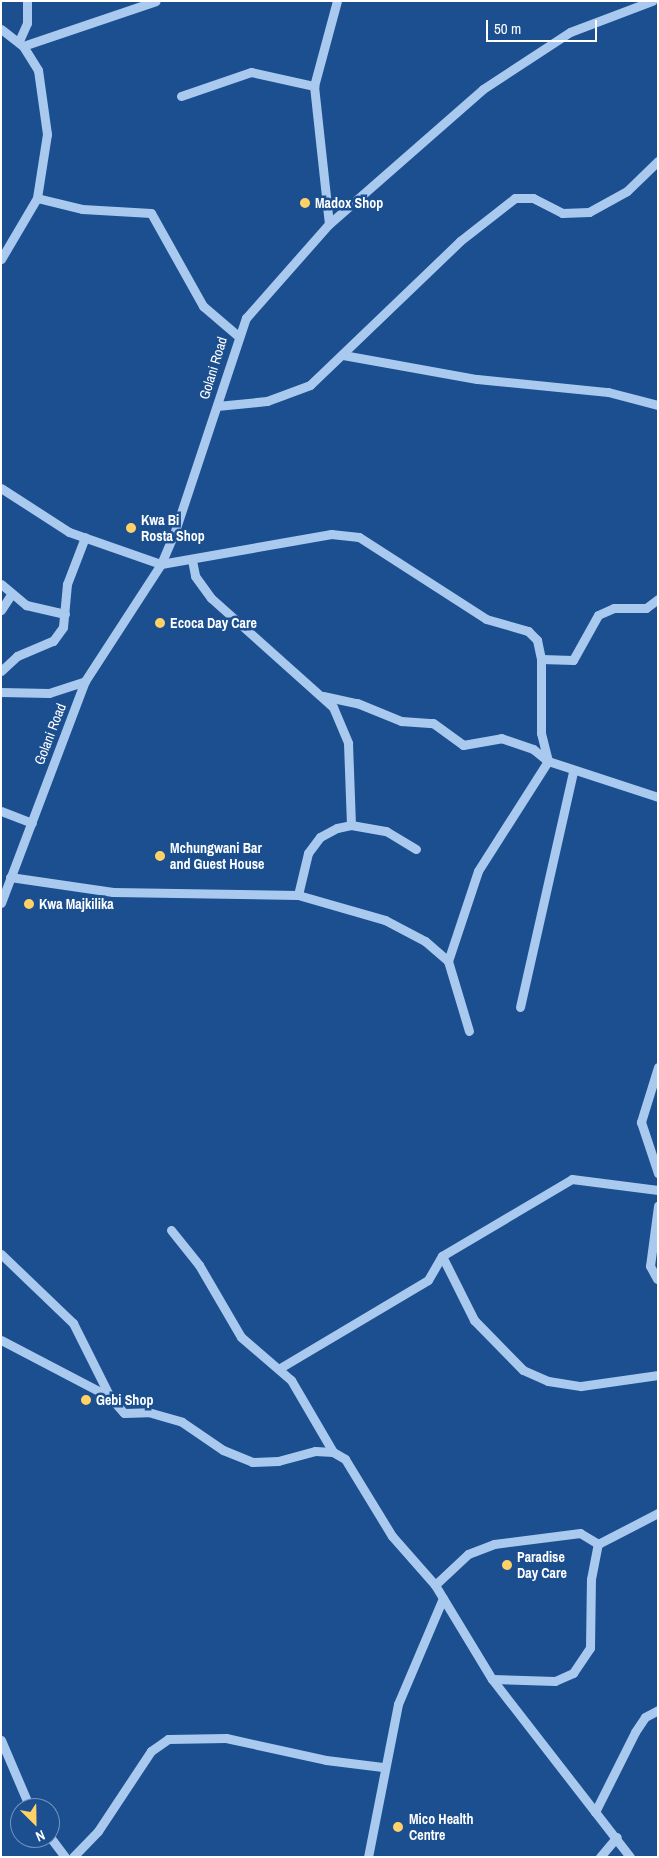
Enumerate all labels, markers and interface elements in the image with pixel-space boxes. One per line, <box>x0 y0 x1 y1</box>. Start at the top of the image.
scale bar <box>489 10 600 42</box>
text: 50 m <box>494 18 521 39</box>
place label: Madox Shop <box>315 195 383 211</box>
marker: Madox Shop <box>299 197 311 209</box>
street label: Golani Road <box>196 335 230 401</box>
place label: Kwa Bi Rosta Shop <box>141 512 205 544</box>
marker: Kwa Bi Rosta Shop <box>125 522 137 534</box>
place label: Ecoca Day Care <box>170 615 257 631</box>
marker: Ecoca Day Care <box>154 617 166 629</box>
street label: Golani Road <box>31 701 69 767</box>
place label: Mchungwani Bar and Guest House <box>170 840 264 872</box>
marker: Mchungwani Bar and Guest House <box>154 850 166 862</box>
place label: Kwa Majkilika <box>39 896 114 912</box>
marker: Kwa Majkilika <box>23 898 35 910</box>
place label: Gebi Shop <box>96 1392 153 1408</box>
marker: Gebi Shop <box>80 1394 92 1406</box>
place label: Paradise Day Care <box>517 1549 567 1581</box>
marker: Paradise Day Care <box>501 1559 513 1571</box>
north arrow <box>10 1798 60 1848</box>
place label: Mico Health Centre <box>409 1811 473 1844</box>
marker: Mico Health Centre <box>391 1820 405 1834</box>
text: N <box>33 1826 48 1846</box>

